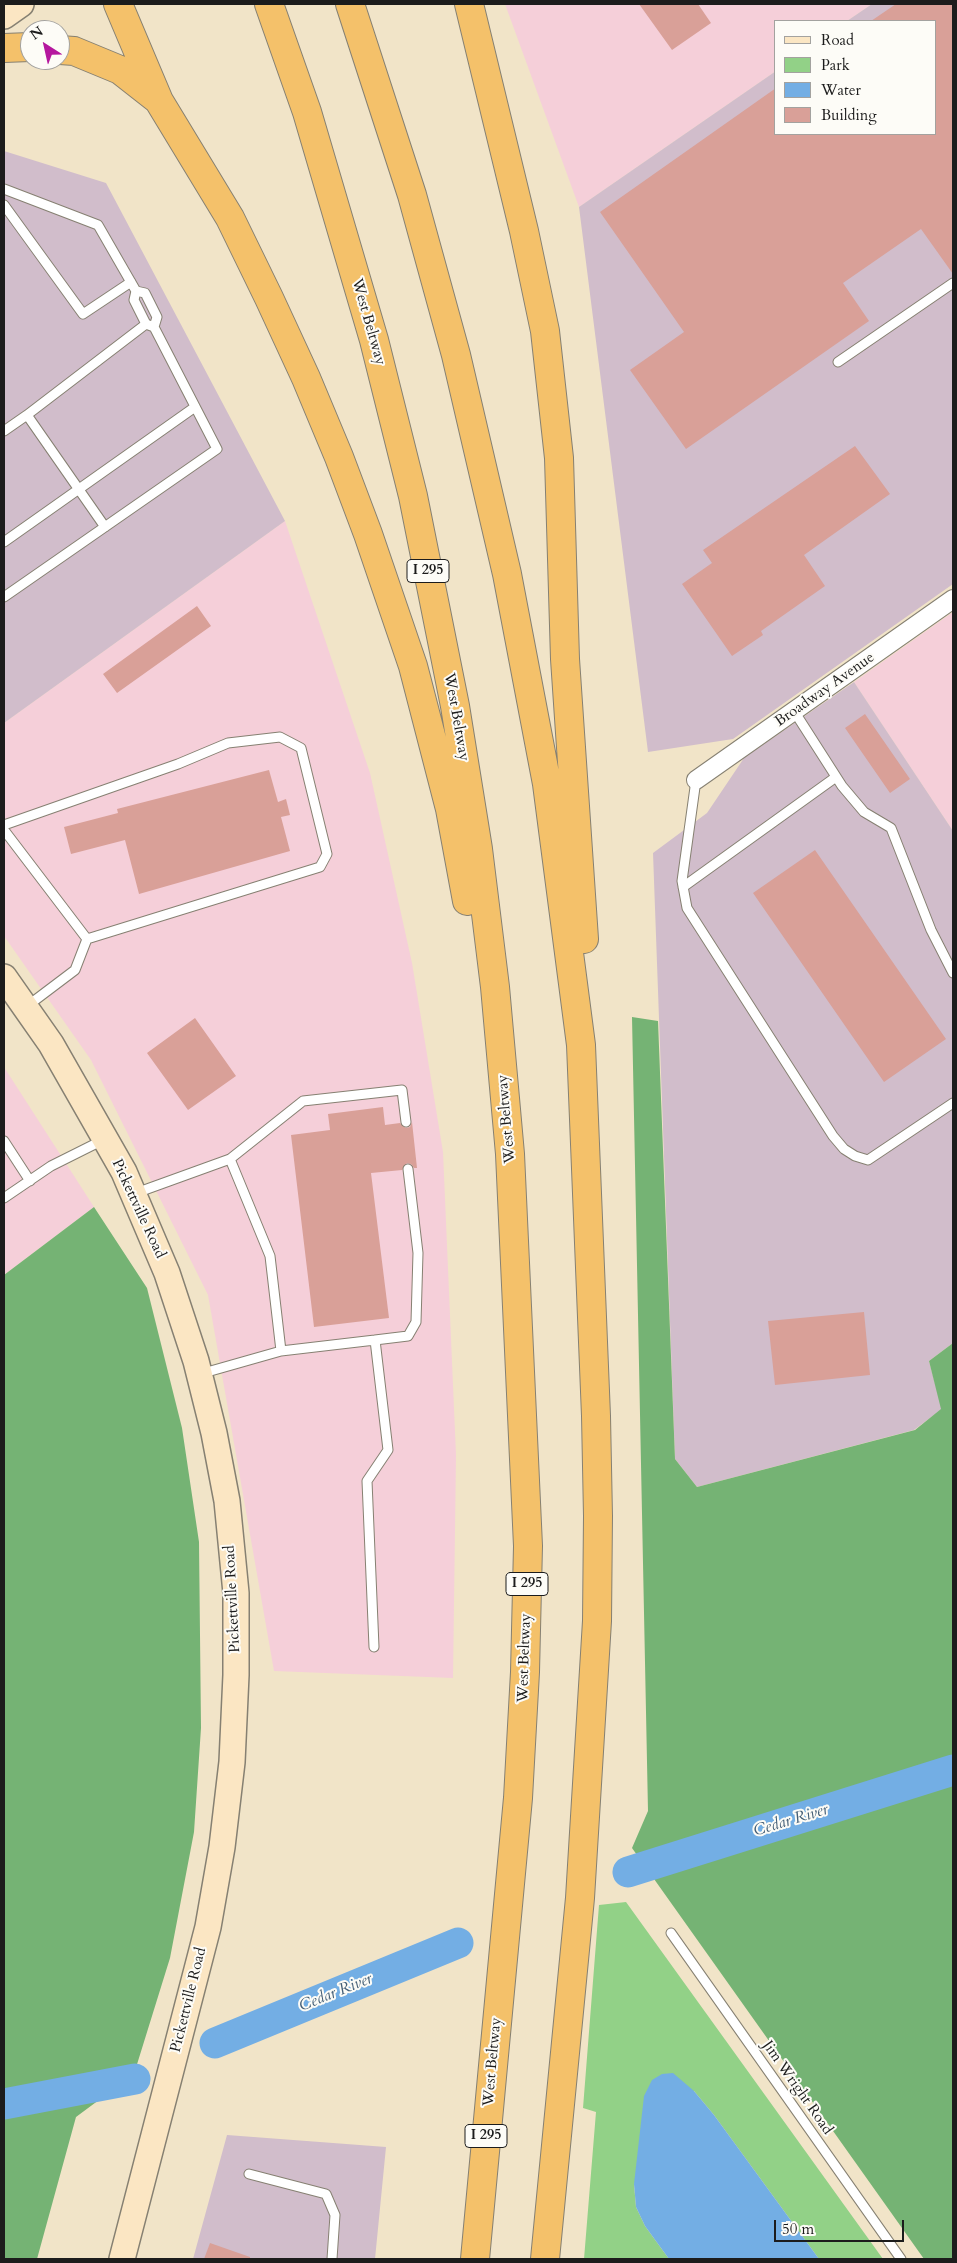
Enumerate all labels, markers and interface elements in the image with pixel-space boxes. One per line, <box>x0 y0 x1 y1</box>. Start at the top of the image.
north arrow <box>20 20 70 70</box>
legend <box>774 20 937 135</box>
text: N <box>26 22 47 44</box>
text: Road <box>821 30 854 50</box>
text: Park <box>821 55 850 75</box>
text: Water <box>821 80 861 100</box>
text: Building <box>821 105 877 125</box>
street label: West Beltway <box>347 277 389 367</box>
road number: I 295 <box>407 560 449 582</box>
street label: Broadway Avenue <box>772 649 878 731</box>
street label: West Beltway <box>439 672 473 762</box>
street label: West Beltway <box>494 1074 520 1164</box>
street label: Pickettville Road <box>107 1156 169 1262</box>
street label: Pickettville Road <box>221 1545 245 1653</box>
road number: I 295 <box>506 1572 548 1596</box>
street label: West Beltway <box>514 1613 536 1703</box>
water label: Cedar River <box>751 1801 831 1841</box>
street label: Pickettville Road <box>167 1946 211 2054</box>
water label: Cedar River <box>297 1970 375 2016</box>
street label: West Beltway <box>480 2017 506 2107</box>
street label: Jim Wright Road <box>758 2038 836 2138</box>
road number: I 295 <box>465 2124 507 2148</box>
scale bar <box>777 2210 907 2242</box>
text: 50 m <box>782 2219 814 2239</box>

